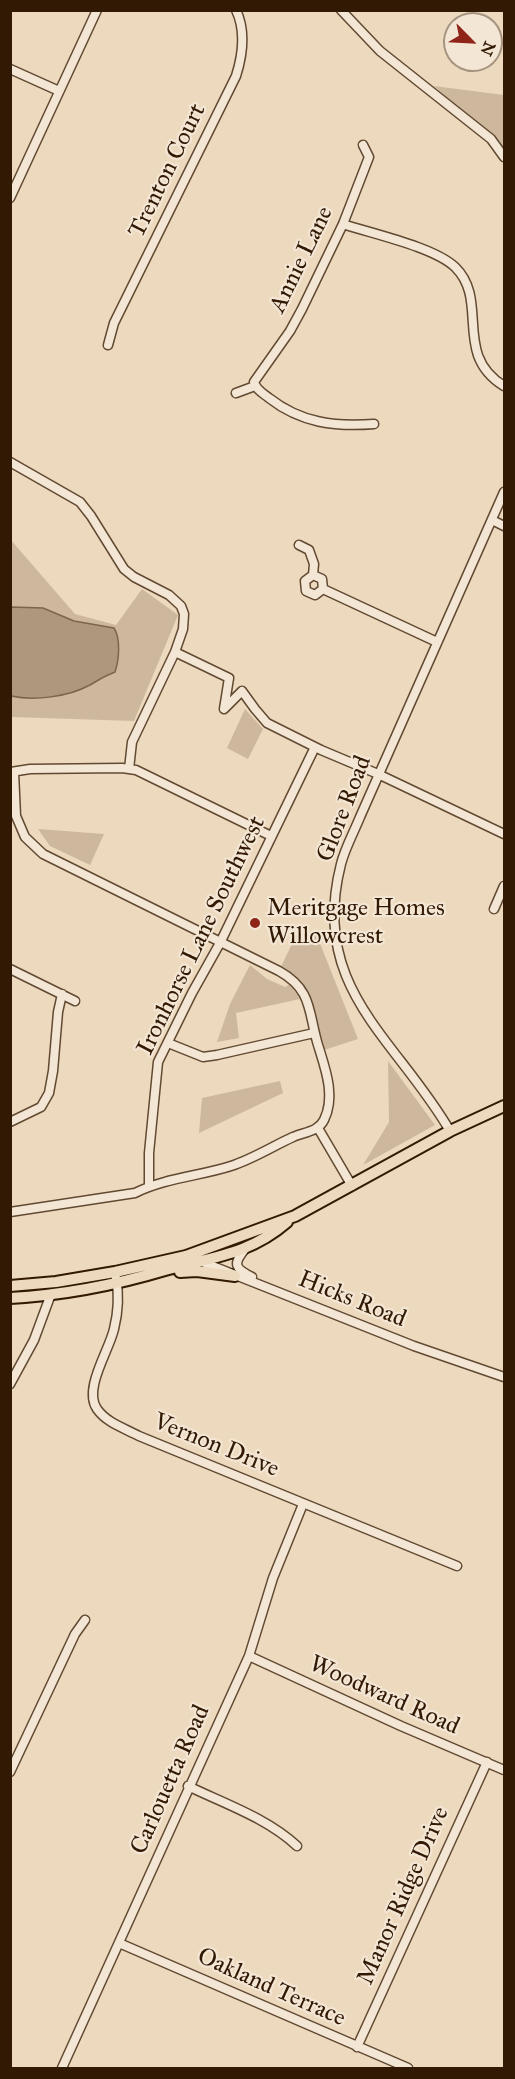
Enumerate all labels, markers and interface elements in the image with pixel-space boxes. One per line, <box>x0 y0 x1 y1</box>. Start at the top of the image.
north arrow <box>443 12 503 72</box>
text: N <box>477 39 500 59</box>
street label: Trenton Court <box>123 99 213 243</box>
street label: Annie Lane <box>264 202 340 318</box>
street label: Glore Road <box>312 752 378 866</box>
street label: Ironhorse Lane Southwest <box>132 812 272 1060</box>
place label: Meritgage Homes Willowcrest <box>267 895 445 951</box>
marker: Meritgage Homes Willowcrest <box>248 916 262 930</box>
street label: Hicks Road <box>294 1265 410 1335</box>
street label: Vernon Drive <box>149 1408 283 1484</box>
street label: Woodward Road <box>304 1650 464 1742</box>
street label: Carlouetta Road <box>125 1701 217 1859</box>
street label: Manor Ridge Drive <box>352 1803 456 1989</box>
street label: Oakland Terrace <box>192 1942 350 2034</box>

